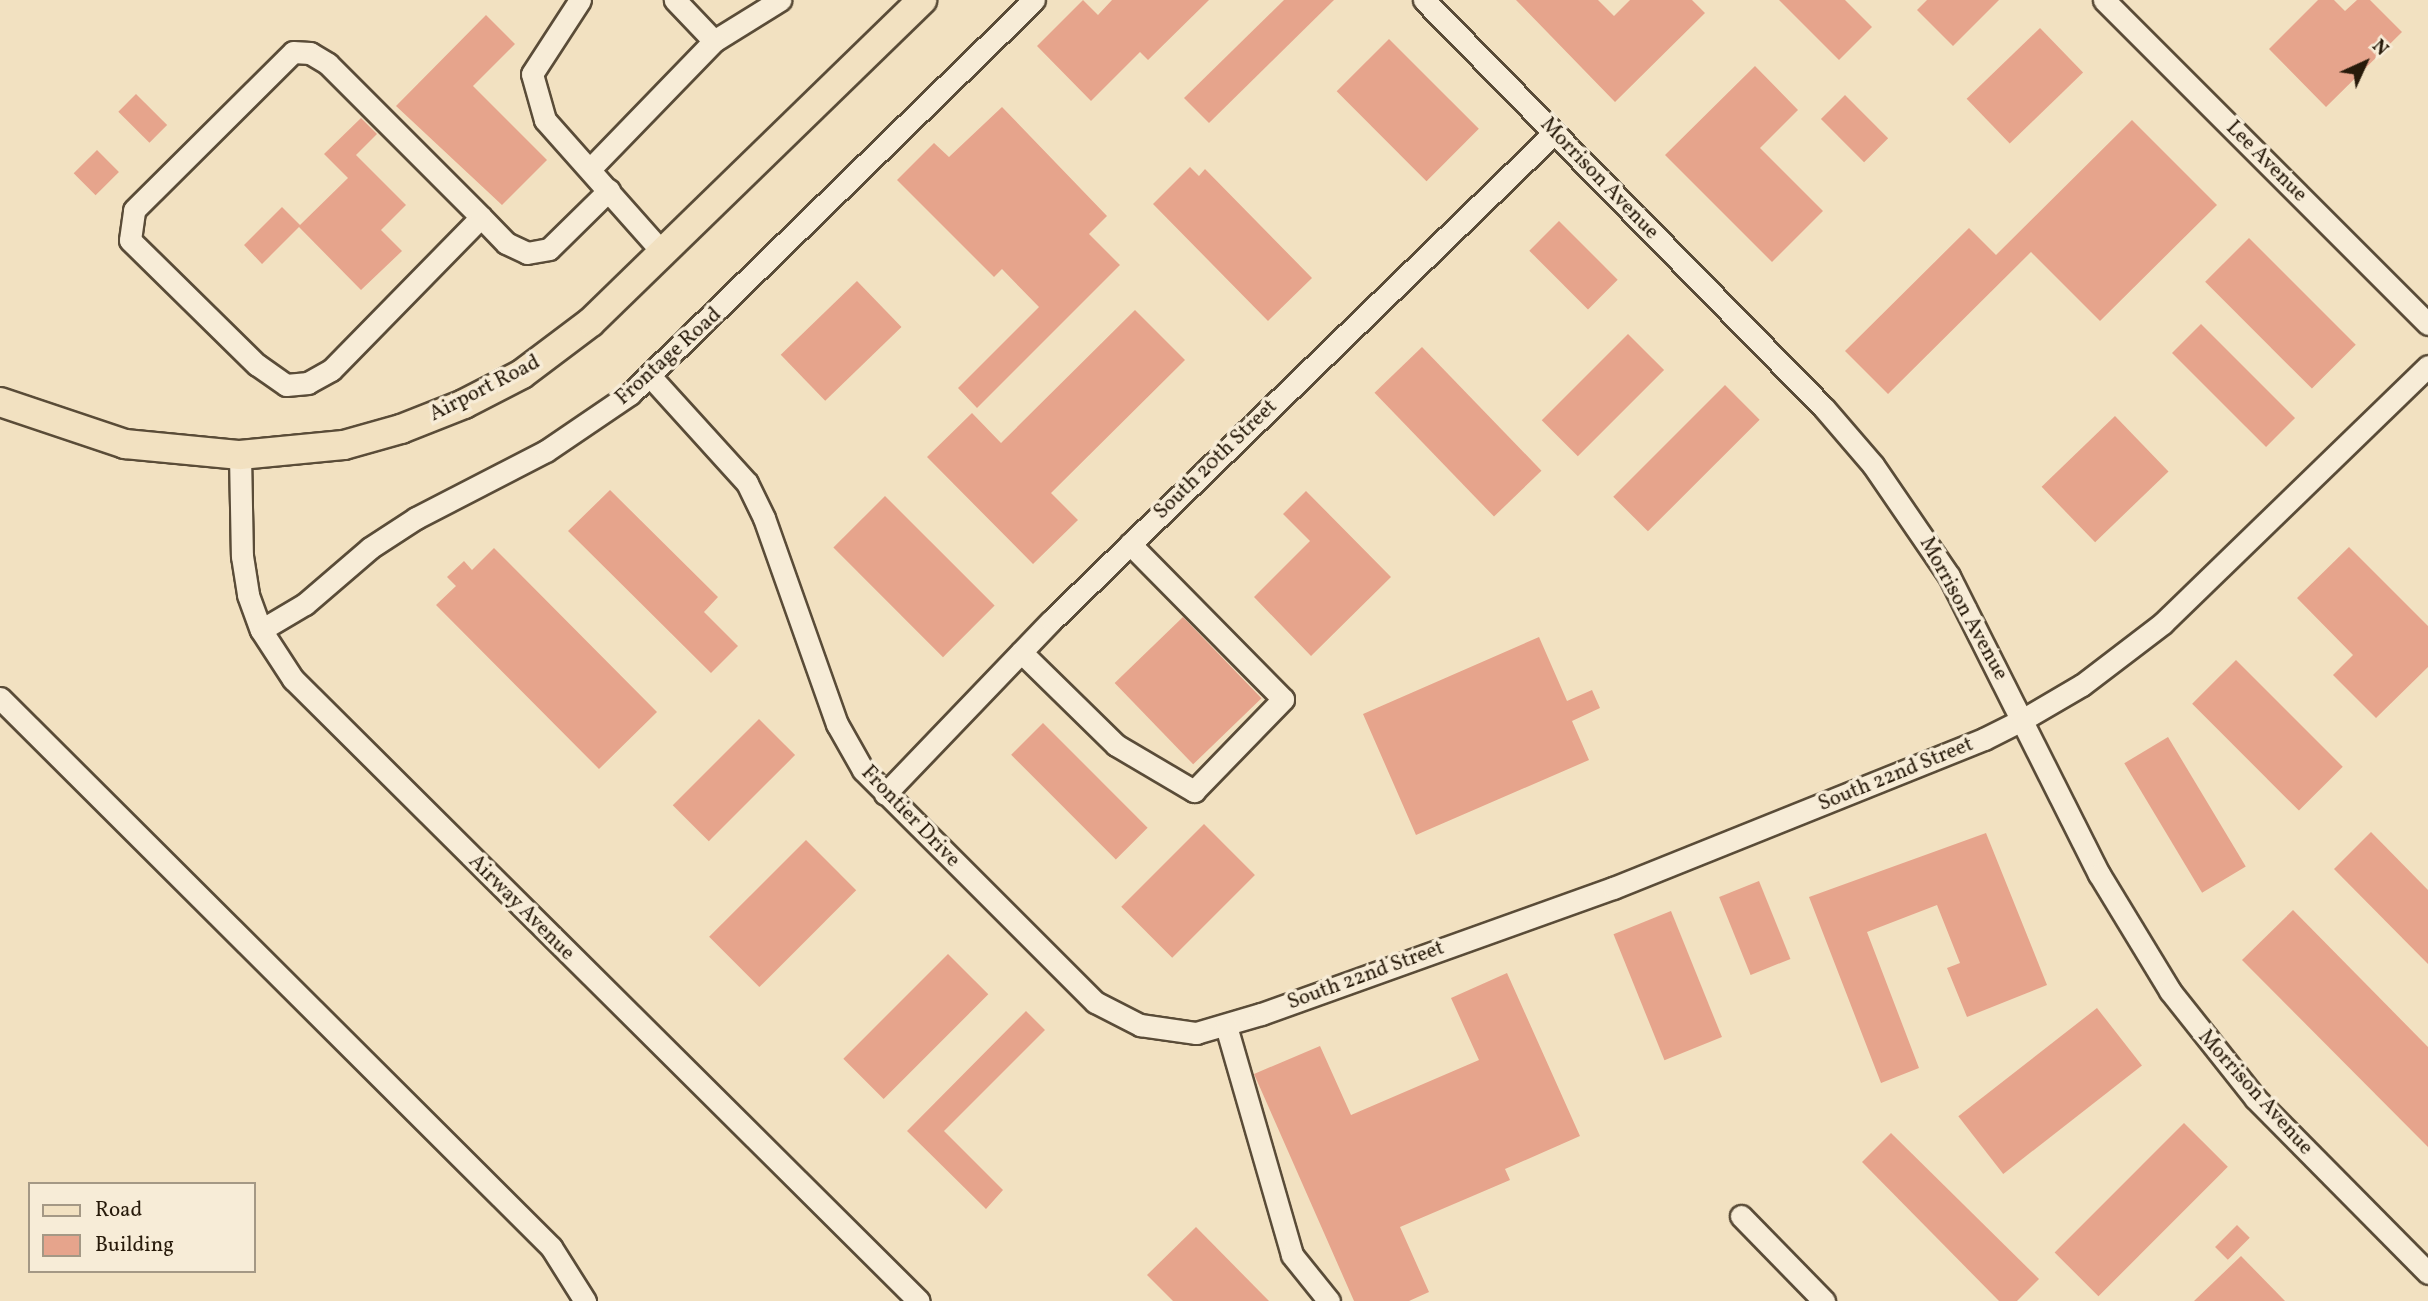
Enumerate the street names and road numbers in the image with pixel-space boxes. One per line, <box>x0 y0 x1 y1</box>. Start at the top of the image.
street label: Morrison Avenue <box>1534 113 1664 245</box>
street label: Lee Avenue <box>2220 116 2312 208</box>
street label: Frontage Road <box>611 303 727 411</box>
street label: Airport Road <box>425 350 545 428</box>
street label: South 20th Street <box>1149 395 1283 525</box>
street label: Morrison Avenue <box>1913 533 2013 685</box>
street label: South 22nd Street <box>1815 732 1977 818</box>
street label: Frontier Drive <box>855 761 965 873</box>
street label: Airway Avenue <box>463 850 579 966</box>
street label: South 22nd Street <box>1284 936 1448 1016</box>
street label: Morrison Avenue <box>2192 1025 2318 1161</box>

